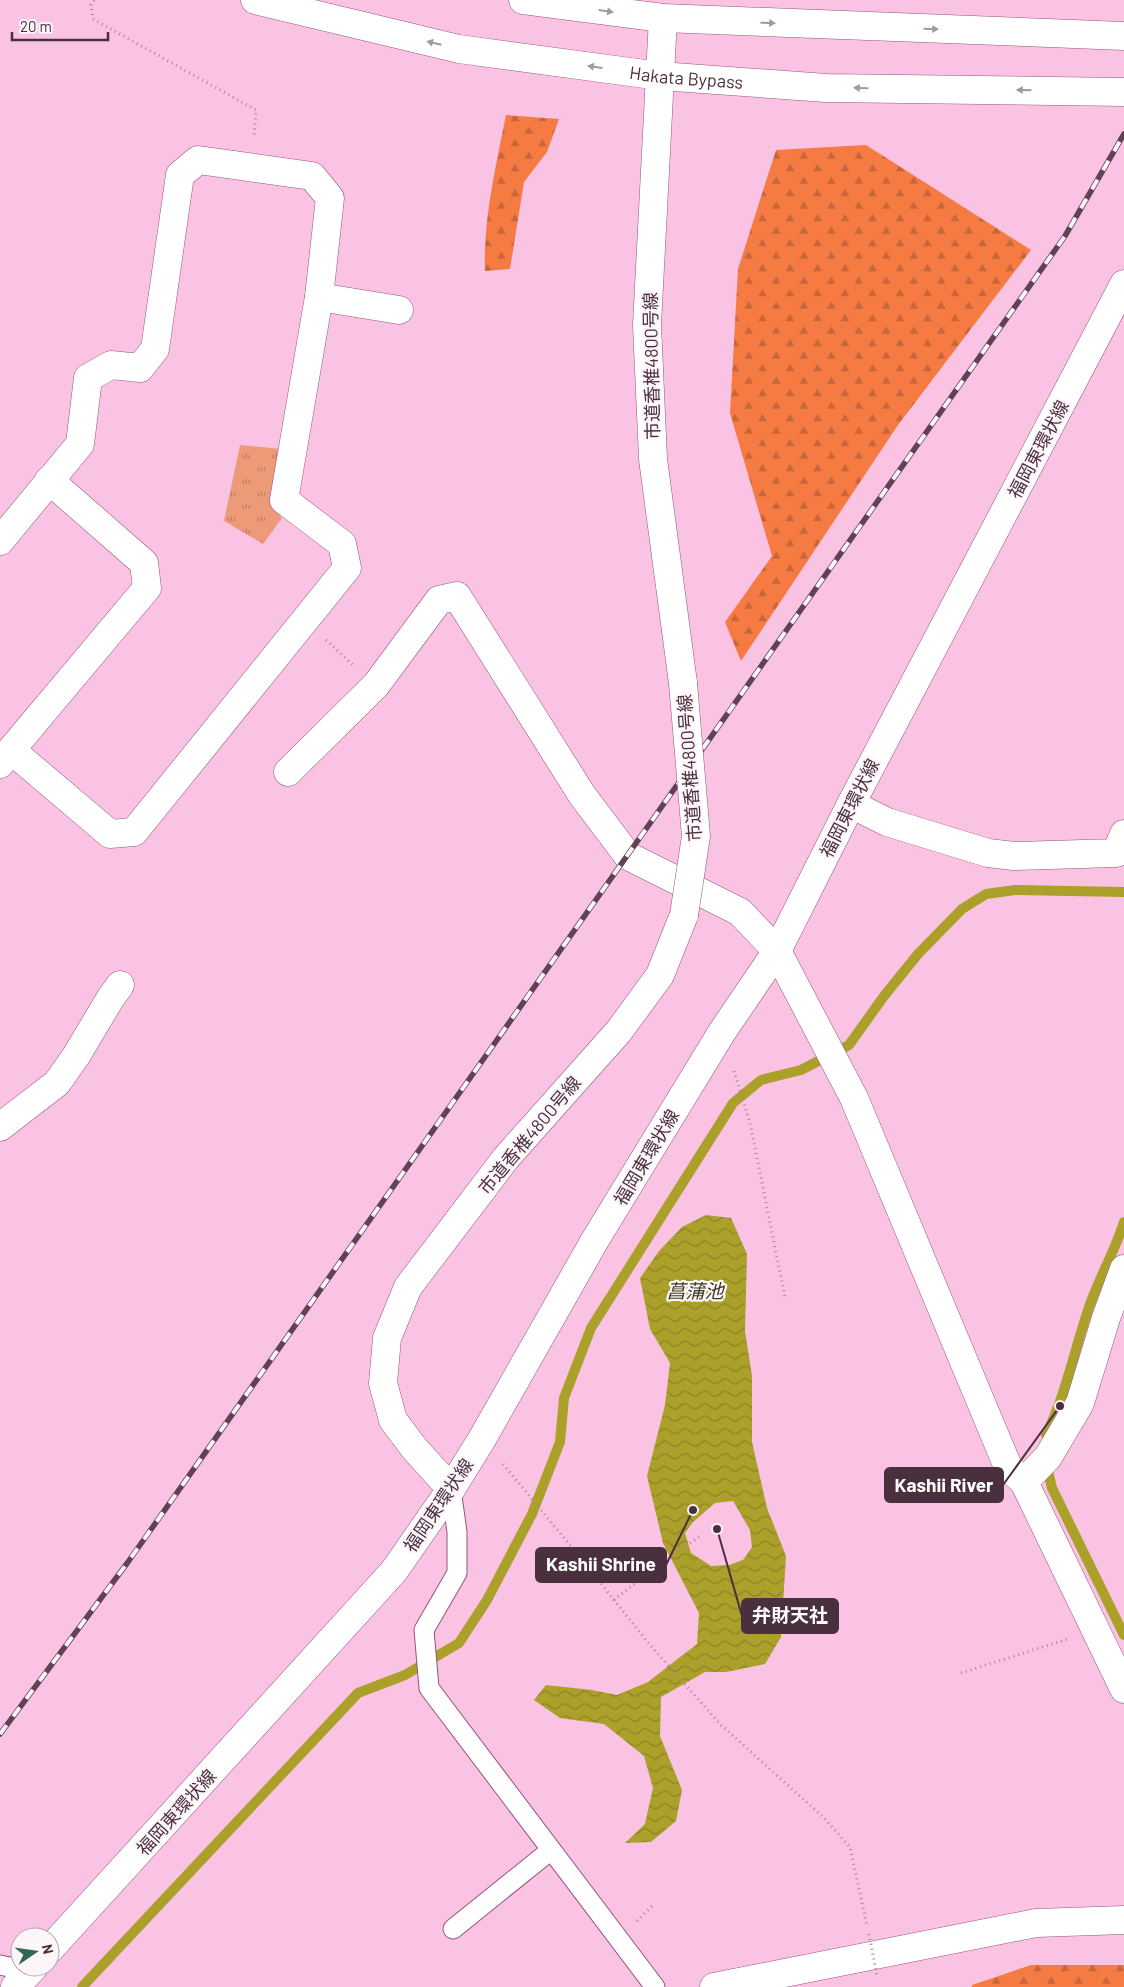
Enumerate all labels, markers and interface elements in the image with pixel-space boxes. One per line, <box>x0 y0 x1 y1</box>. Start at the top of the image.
one-way arrow <box>599 7 615 15</box>
scale bar <box>12 10 109 42</box>
text: 20 m <box>20 17 52 35</box>
one-way arrow <box>761 19 777 27</box>
one-way arrow <box>923 25 939 33</box>
one-way arrow <box>427 39 442 47</box>
street label: Hakata Bypass <box>628 61 744 93</box>
one-way arrow <box>587 63 603 71</box>
one-way arrow <box>853 84 869 92</box>
one-way arrow <box>1016 86 1032 94</box>
street label: 市道香椎4800号線 <box>639 292 663 440</box>
street label: 福岡東環状線 <box>1003 396 1073 502</box>
street label: 市道香椎4800号線 <box>673 694 705 842</box>
street label: 福岡東環状線 <box>815 755 883 861</box>
street label: 市道香椎4800号線 <box>473 1071 585 1199</box>
street label: 福岡東環状線 <box>609 1105 683 1209</box>
water label: 菖蒲池 <box>666 1279 725 1302</box>
street label: 福岡東環状線 <box>399 1454 477 1556</box>
callout: Kashii River <box>885 1468 1003 1502</box>
text: Kashii River <box>895 1473 994 1496</box>
callout: Kashii Shrine <box>536 1548 666 1582</box>
text: Kashii Shrine <box>546 1552 656 1575</box>
callout: 弁財天社 <box>742 1599 838 1633</box>
text: 弁財天社 <box>752 1603 828 1626</box>
street label: 福岡東環状線 <box>132 1765 220 1859</box>
north arrow <box>10 1927 60 1977</box>
text: N <box>39 1943 57 1955</box>

